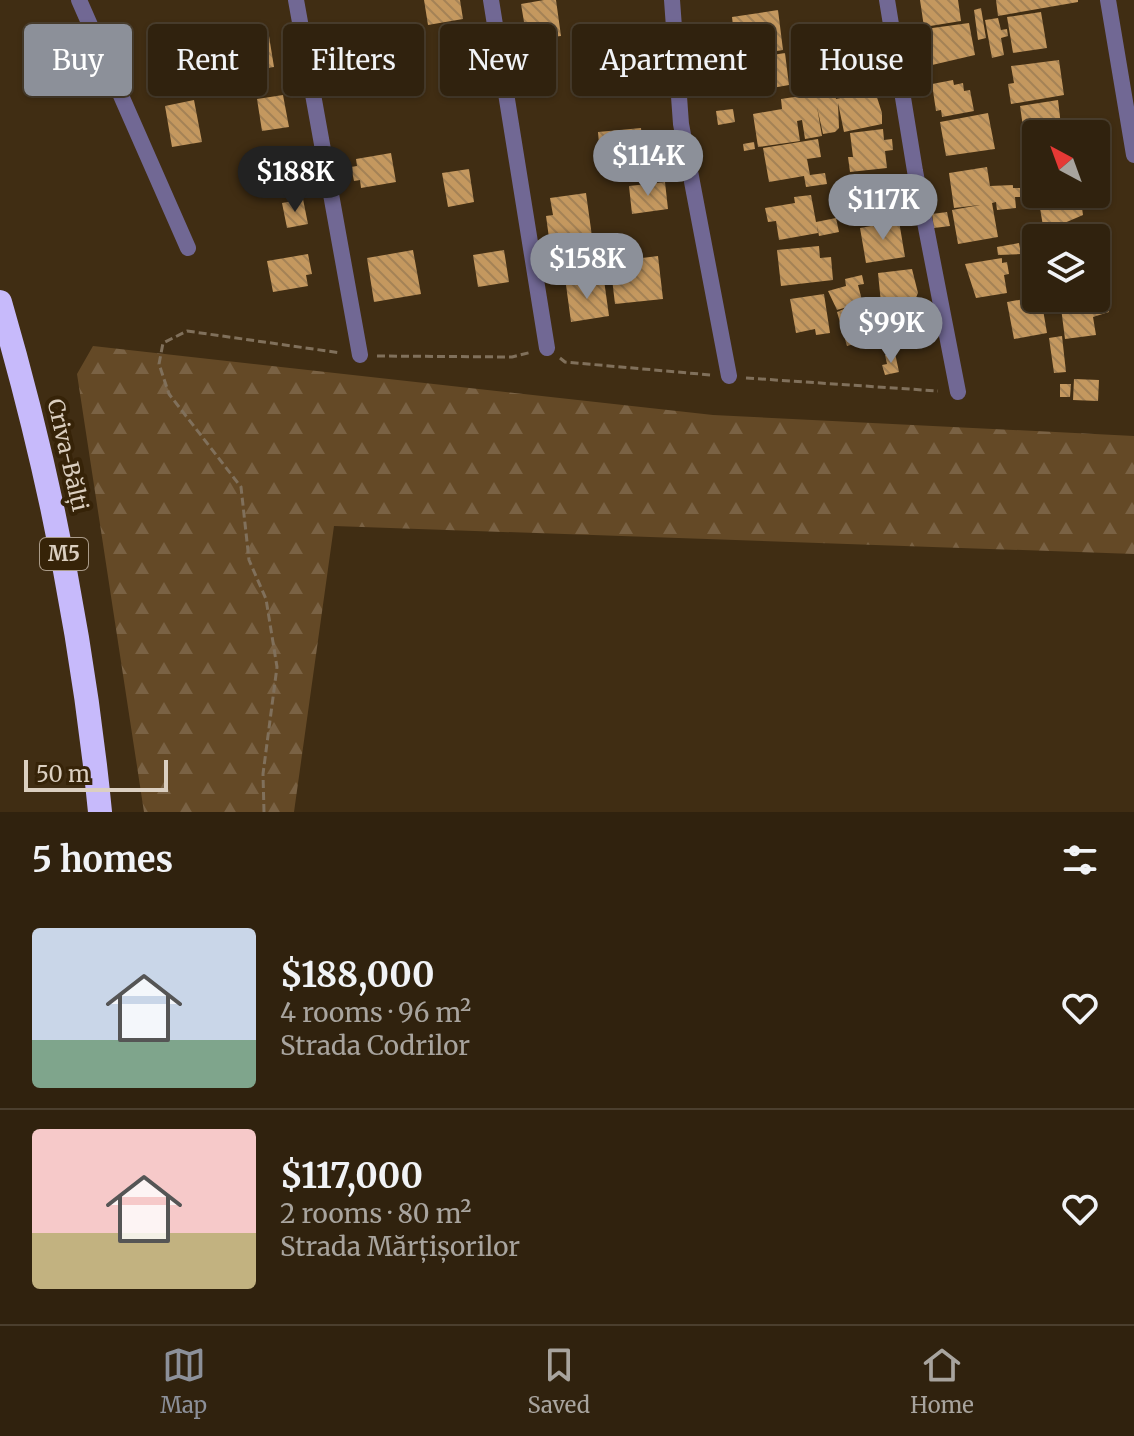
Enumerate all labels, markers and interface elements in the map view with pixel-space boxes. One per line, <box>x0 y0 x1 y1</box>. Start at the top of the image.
chip: Buy <box>24 24 132 96</box>
chip: Rent <box>148 24 267 96</box>
chip: Filters <box>283 24 424 96</box>
chip: New <box>440 24 556 96</box>
chip: Apartment <box>572 24 775 96</box>
chip: House <box>791 24 931 96</box>
north arrow <box>1022 120 1110 208</box>
map controls <box>1022 120 1110 312</box>
pin: $114K <box>592 130 704 198</box>
text: $114K <box>611 139 685 172</box>
pin: $188K <box>239 146 351 214</box>
text: $188K <box>256 155 334 188</box>
pin: $117K <box>827 174 939 242</box>
text: $117K <box>847 183 920 216</box>
button: layers <box>1022 224 1110 312</box>
pin: $158K <box>531 233 643 301</box>
text: $158K <box>548 242 626 275</box>
pin: $99K <box>844 297 938 365</box>
text: $99K <box>857 306 925 339</box>
street label: Criva-Bălți <box>41 396 95 514</box>
road number: M5 <box>40 538 88 570</box>
scale bar <box>24 756 168 792</box>
text: 50 m <box>36 760 90 788</box>
icon: filters <box>1058 838 1102 882</box>
text: 5 homes <box>32 839 173 881</box>
text: $188,000 <box>280 954 434 996</box>
icon: home <box>96 960 192 1056</box>
icon: heart <box>1058 986 1102 1030</box>
text: 4 rooms · 96 m² <box>280 996 471 1029</box>
text: Strada Codrilor <box>280 1029 470 1062</box>
text: $117,000 <box>280 1155 423 1197</box>
icon: home <box>96 1161 192 1257</box>
icon: heart <box>1058 1187 1102 1231</box>
text: 2 rooms · 80 m² <box>280 1197 471 1230</box>
text: Strada Mărțișorilor <box>280 1230 520 1263</box>
tab: Map <box>160 1343 207 1419</box>
tab: Saved <box>528 1343 590 1419</box>
tab: Home <box>910 1343 974 1419</box>

